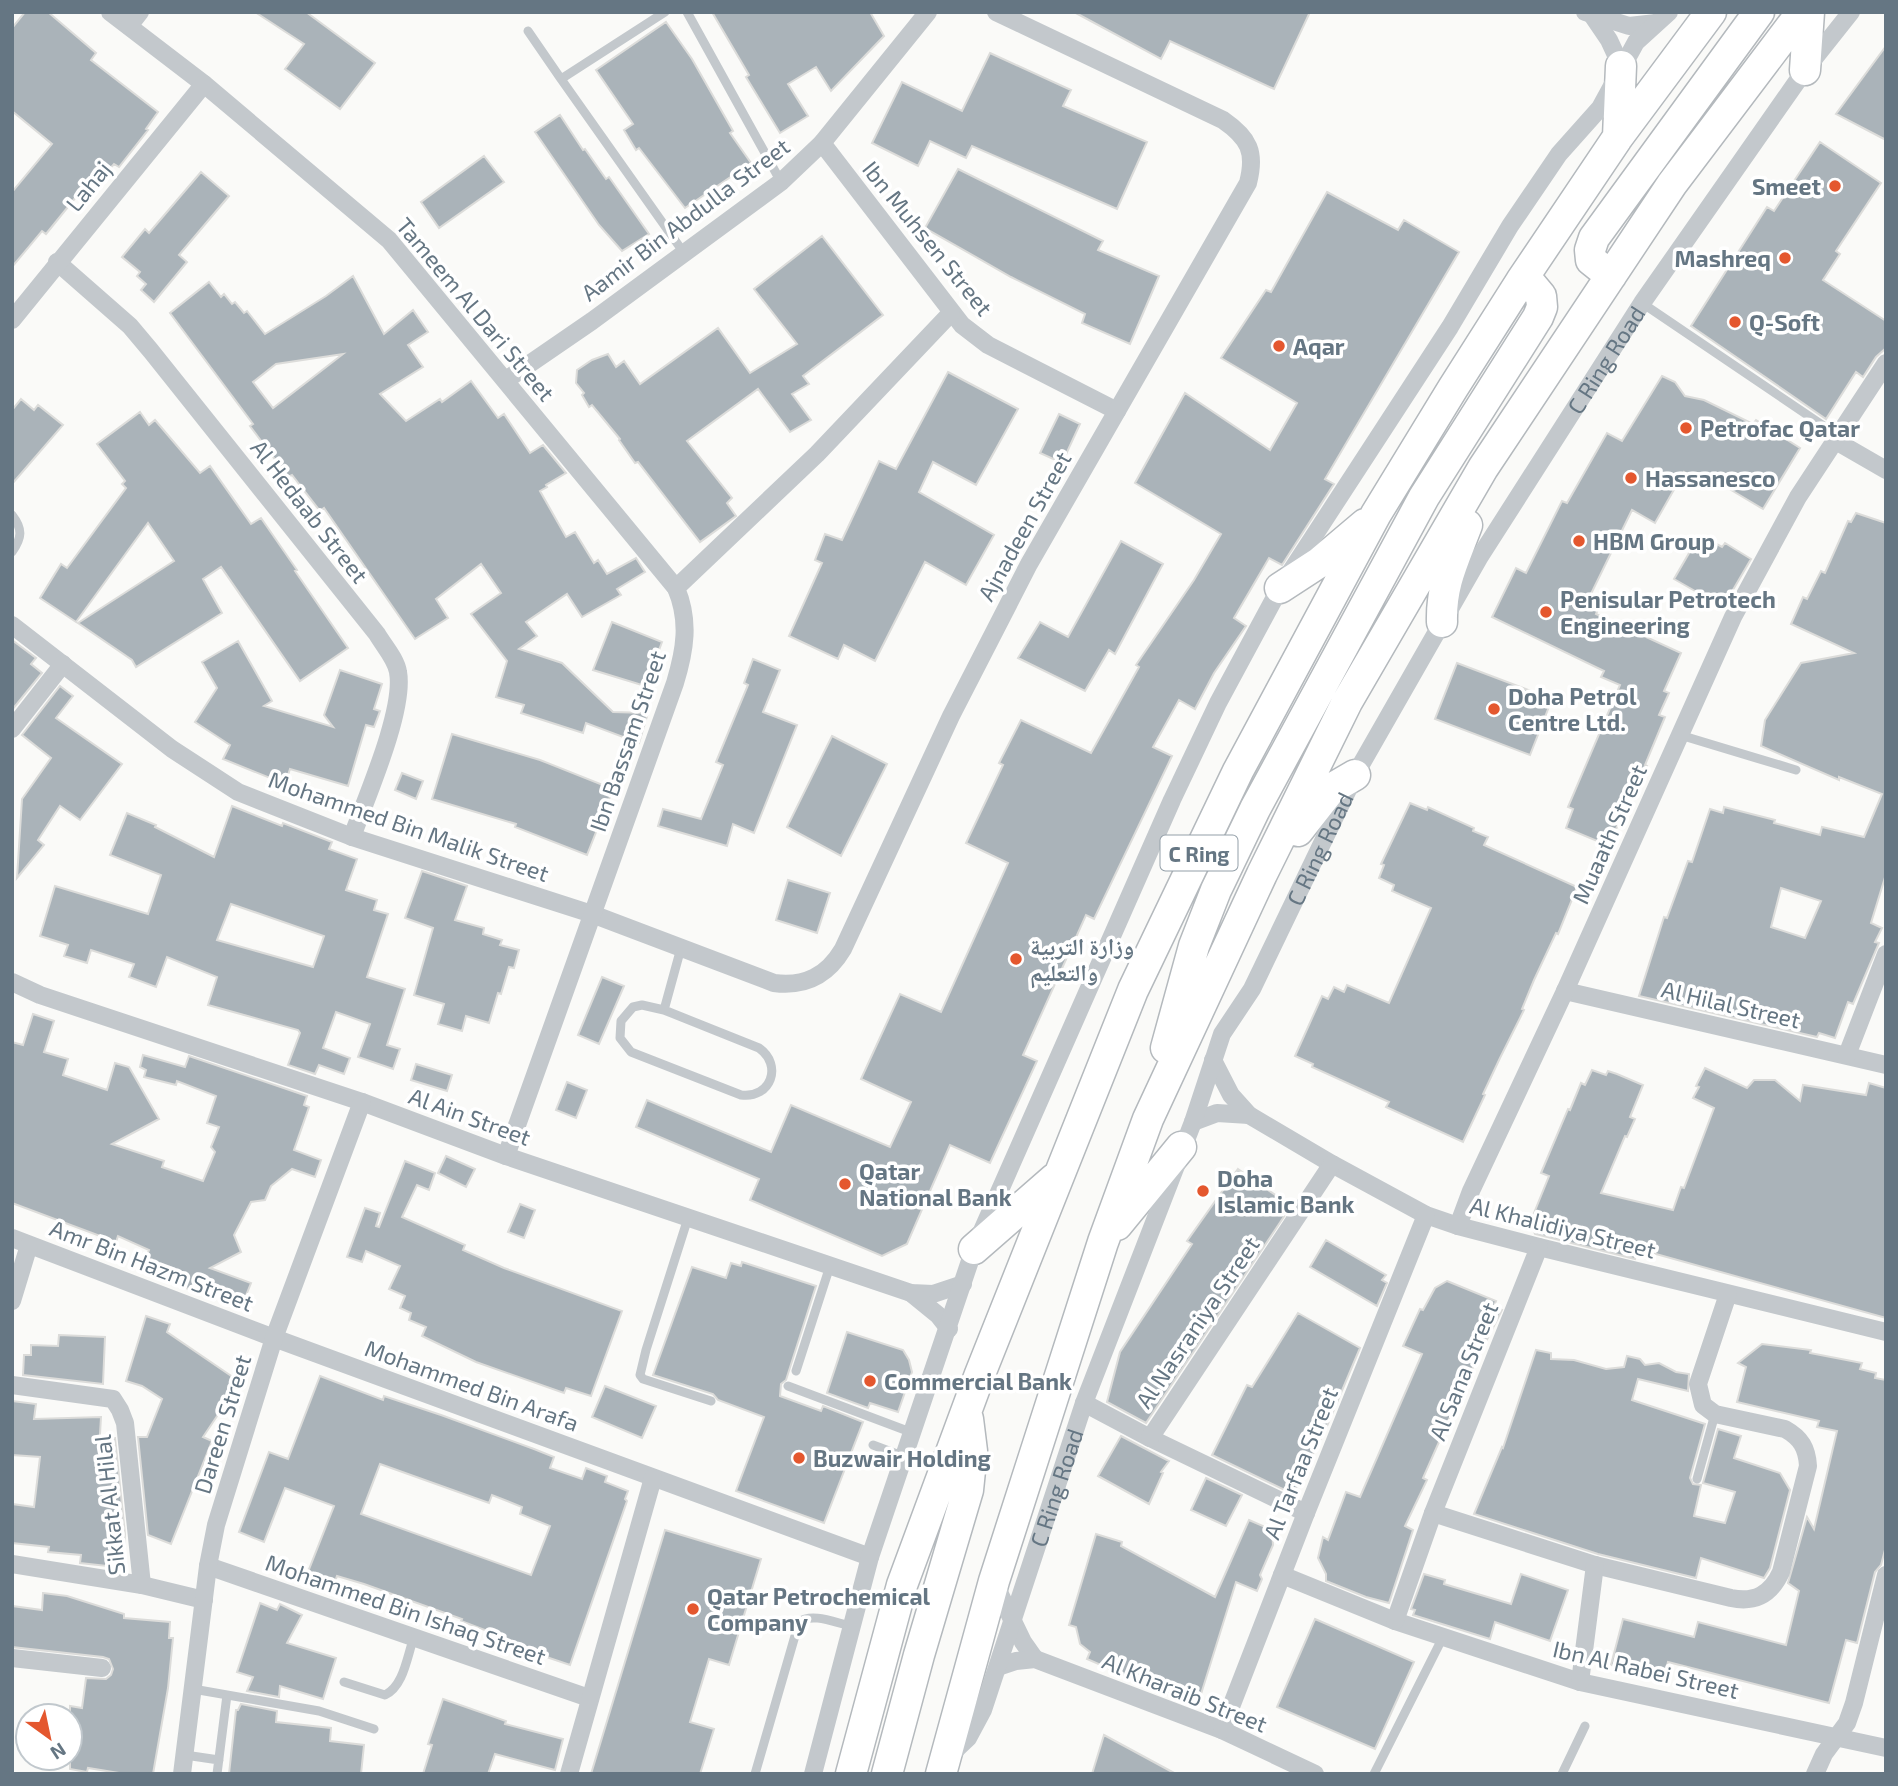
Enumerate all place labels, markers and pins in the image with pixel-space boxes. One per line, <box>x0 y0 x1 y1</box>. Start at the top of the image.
place label: Smeet <box>1752 172 1821 200</box>
marker: Smeet <box>1827 178 1843 194</box>
place label: Mashreq <box>1675 244 1771 272</box>
marker: Mashreq <box>1777 250 1793 266</box>
place label: Q-Soft <box>1749 308 1820 337</box>
marker: Q-Soft <box>1727 314 1743 330</box>
place label: Aqar <box>1293 332 1345 360</box>
marker: Aqar <box>1271 338 1287 354</box>
place label: Petrofac Qatar <box>1700 414 1860 443</box>
marker: Petrofac Qatar <box>1678 420 1694 436</box>
place label: Hassanesco <box>1645 464 1776 492</box>
marker: Hassanesco <box>1623 470 1639 486</box>
place label: HBM Group <box>1593 527 1715 555</box>
marker: HBM Group <box>1571 533 1587 549</box>
place label: Penisular Petrotech Engineering <box>1560 585 1776 639</box>
marker: Penisular Petrotech Engineering <box>1538 604 1554 620</box>
place label: Doha Petrol Centre Ltd. <box>1508 682 1637 736</box>
marker: Doha Petrol Centre Ltd. <box>1486 701 1502 717</box>
place label: وزارة التربية والتعليم <box>1030 932 1134 989</box>
marker: وزارة التربية والتعليم <box>1008 951 1024 967</box>
place label: Qatar National Bank <box>859 1157 1012 1211</box>
place label: Doha Islamic Bank <box>1217 1164 1355 1218</box>
marker: Qatar National Bank <box>837 1176 853 1192</box>
marker: Doha Islamic Bank <box>1195 1183 1211 1199</box>
place label: Commercial Bank <box>884 1367 1072 1395</box>
marker: Commercial Bank <box>862 1373 878 1389</box>
place label: Buzwair Holding <box>813 1444 992 1472</box>
marker: Buzwair Holding <box>791 1450 807 1466</box>
place label: Qatar Petrochemical Company <box>707 1582 930 1636</box>
marker: Qatar Petrochemical Company <box>685 1601 701 1617</box>

